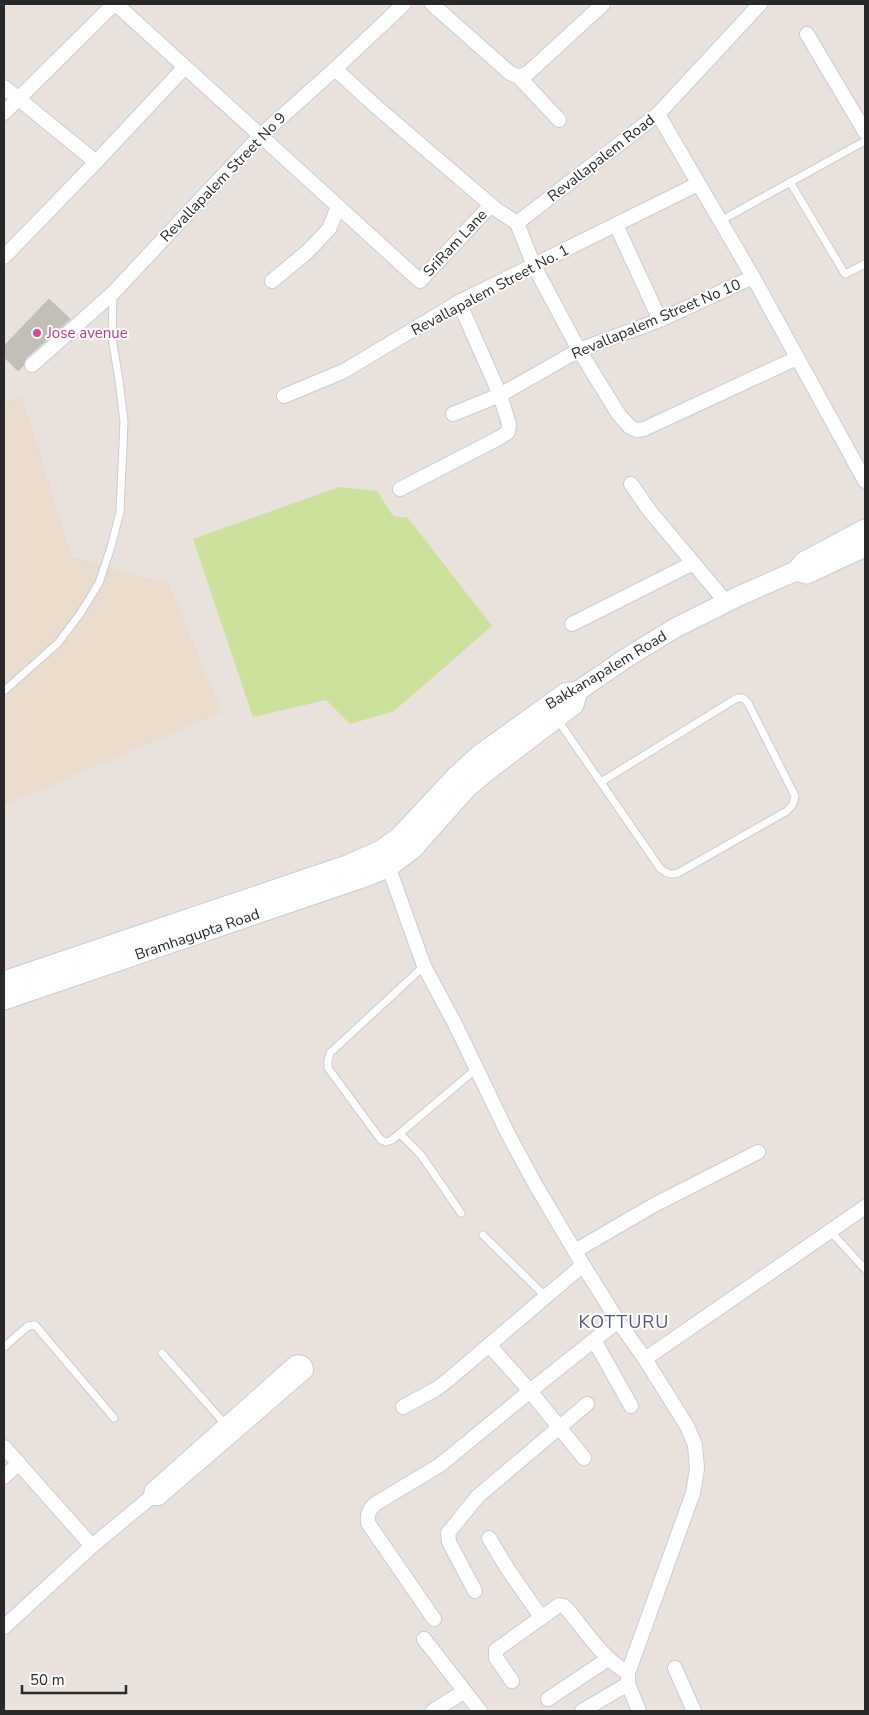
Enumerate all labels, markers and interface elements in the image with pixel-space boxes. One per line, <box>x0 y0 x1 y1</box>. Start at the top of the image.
street label: Revallapalem Street No 9 <box>156 108 290 246</box>
street label: Revallapalem Road <box>543 110 659 206</box>
street label: SriRam Lane <box>419 205 491 281</box>
street label: Revallapalem Street No. 1 <box>408 240 572 340</box>
street label: Revallapalem Street No 10 <box>568 274 744 364</box>
place label: Jose avenue <box>46 323 128 343</box>
marker: Jose avenue <box>31 327 43 339</box>
street label: Bakkanapalem Road <box>542 626 670 714</box>
street label: Bramhagupta Road <box>132 904 262 965</box>
district label: KOTTURU <box>579 1310 669 1334</box>
scale bar <box>22 1662 126 1694</box>
text: 50 m <box>30 1670 65 1690</box>

